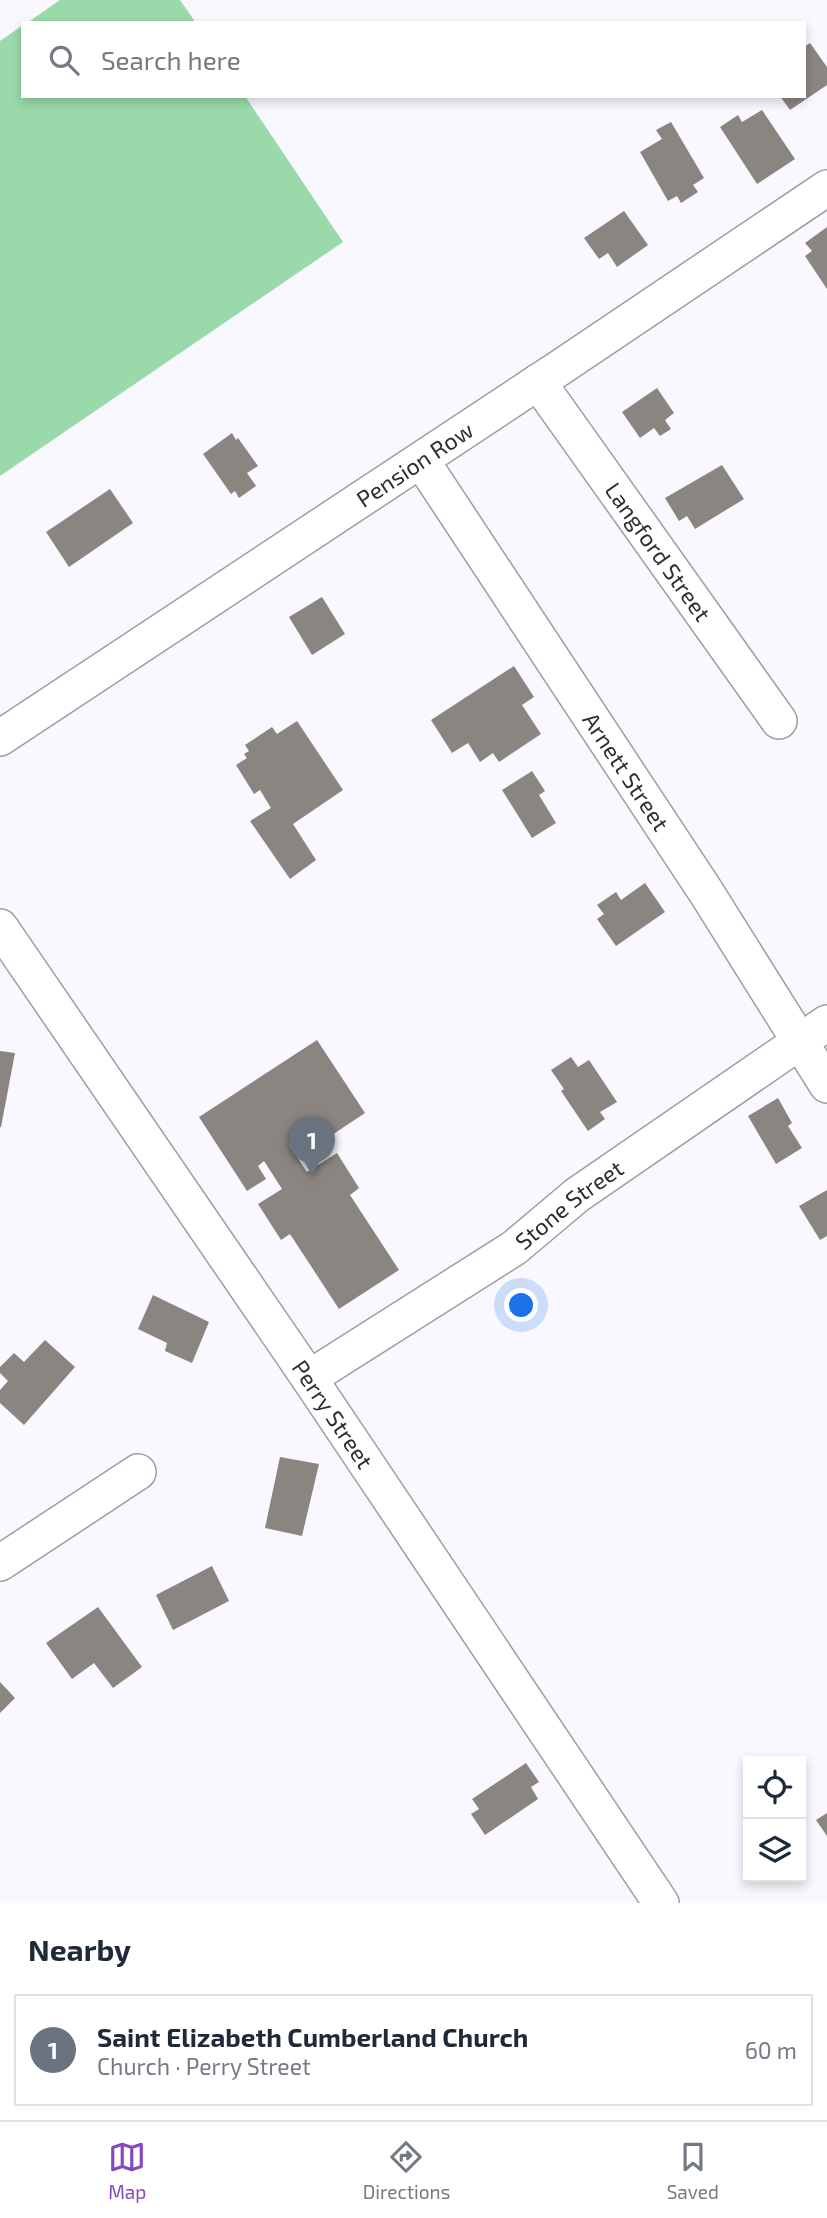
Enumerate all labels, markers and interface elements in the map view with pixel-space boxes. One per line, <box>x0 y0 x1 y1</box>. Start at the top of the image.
search box <box>21 21 806 98</box>
icon: search <box>45 41 83 79</box>
text: Search here <box>101 44 241 75</box>
street label: Pension Row <box>351 415 478 513</box>
street label: Langford Street <box>600 477 717 627</box>
street label: Arnett Street <box>577 707 676 836</box>
pin: 1 <box>289 1117 335 1175</box>
street label: Stone Street <box>509 1153 629 1255</box>
your location <box>504 1288 538 1322</box>
street label: Perry Street <box>287 1354 380 1474</box>
map controls <box>743 1756 806 1882</box>
button: locate <box>743 1756 806 1819</box>
button: layers <box>743 1819 806 1882</box>
text: Nearby <box>28 1931 131 1967</box>
text: Saint Elizabeth Cumberland Church <box>97 2021 528 2052</box>
text: 1 <box>48 2036 58 2064</box>
text: 60 m <box>745 2036 797 2064</box>
text: Church · Perry Street <box>97 2052 311 2080</box>
tab: Map <box>108 2138 146 2203</box>
tab: Directions <box>363 2138 450 2203</box>
tab: Saved <box>667 2138 719 2203</box>

